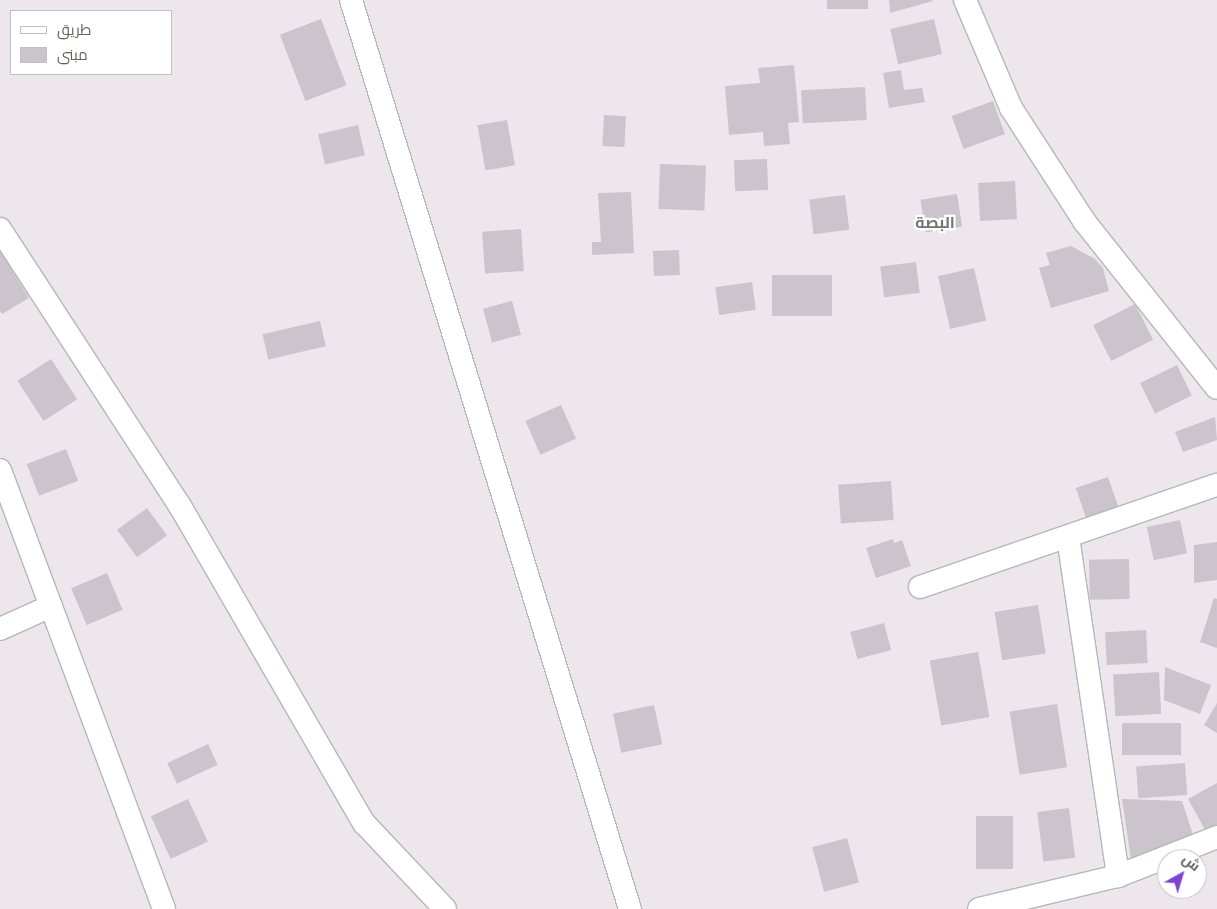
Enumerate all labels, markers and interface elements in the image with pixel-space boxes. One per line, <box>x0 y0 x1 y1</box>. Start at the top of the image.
legend <box>10 10 172 75</box>
text: طريق <box>57 21 91 39</box>
text: مبنى <box>57 46 88 64</box>
district label: البصة <box>915 213 955 233</box>
north arrow <box>1157 849 1207 899</box>
text: ش <box>1179 850 1203 875</box>

